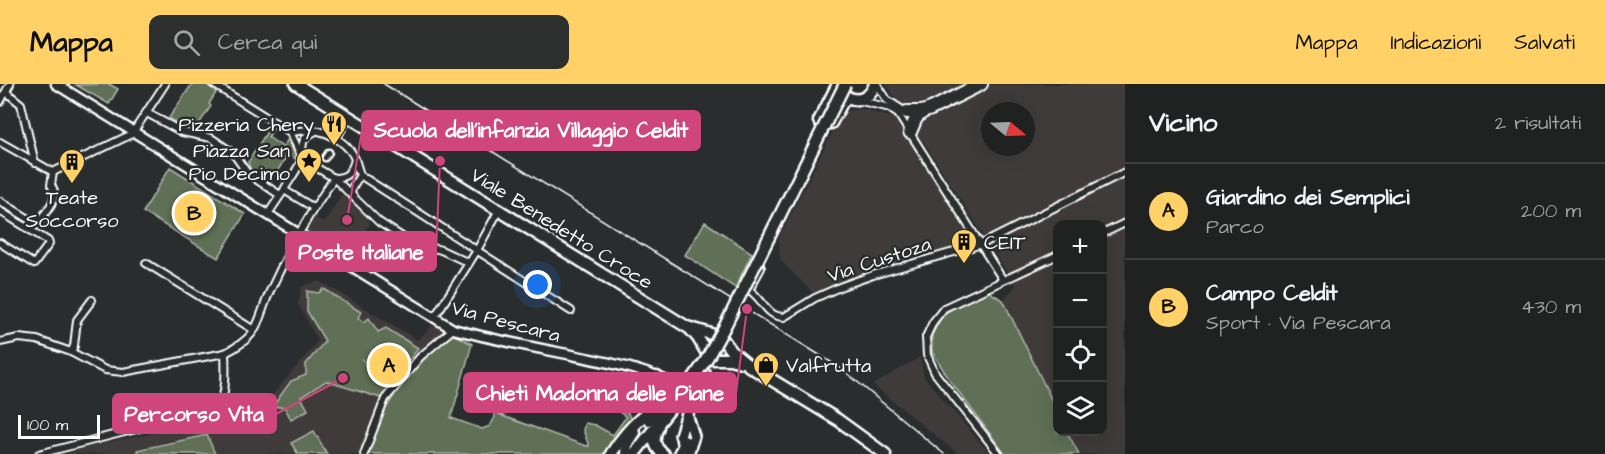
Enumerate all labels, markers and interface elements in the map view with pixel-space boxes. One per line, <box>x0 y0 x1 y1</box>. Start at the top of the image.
search box <box>149 15 569 69</box>
text: Mappa <box>30 23 113 62</box>
icon: search <box>170 26 203 59</box>
text: Cerca qui <box>218 27 317 58</box>
text: Mappa <box>1295 28 1358 57</box>
text: Indicazioni <box>1391 28 1481 57</box>
text: Salvati <box>1514 28 1575 57</box>
north arrow <box>981 102 1035 156</box>
text: Vicino <box>1149 105 1217 141</box>
restaurant icon: Pizzeria Chery <box>319 109 349 147</box>
text: 2 risultati <box>1495 109 1581 137</box>
place label: Pizzeria Chery <box>178 111 314 140</box>
callout: Scuola dell'infanzia Villaggio Celdit <box>362 111 700 150</box>
text: Scuola dell'infanzia Villaggio Celdit <box>373 116 689 147</box>
place label: Piazza San Pio Decimo <box>189 137 290 188</box>
place icon: Piazza San Pio Decimo <box>294 146 324 184</box>
building icon: Teate Soccorso <box>57 147 87 185</box>
street label: Viale Benedetto Croce <box>465 161 658 296</box>
text: Giardino dei Semplici <box>1206 182 1409 213</box>
place label: Teate Soccorso <box>26 184 119 235</box>
pin: B <box>174 190 214 236</box>
text: A <box>1162 197 1175 225</box>
text: 200 m <box>1521 197 1581 225</box>
text: Parco <box>1206 213 1264 241</box>
map controls <box>1053 220 1107 436</box>
button: + <box>1053 220 1107 274</box>
building icon: CEIT <box>949 227 979 265</box>
place label: CEIT <box>984 229 1026 257</box>
street label: Via Custoza <box>824 230 935 290</box>
callout: Poste Italiane <box>286 232 436 271</box>
text: Poste Italiane <box>298 238 424 267</box>
your location <box>523 270 552 299</box>
button: − <box>1053 274 1107 328</box>
text: Campo Celdit <box>1206 278 1338 309</box>
text: B <box>1161 293 1176 321</box>
text: 430 m <box>1521 293 1581 321</box>
street label: Via Pescara <box>448 294 563 350</box>
text: Sport · Via Pescara <box>1206 309 1391 337</box>
button: locate <box>1053 328 1107 382</box>
pin: A <box>370 342 408 388</box>
shop icon: Valfrutta <box>751 350 781 388</box>
place label: Valfrutta <box>786 352 871 380</box>
callout: Chieti Madonna delle Piane <box>464 373 736 412</box>
text: Chieti Madonna delle Piane <box>476 379 725 408</box>
button: layers <box>1053 382 1107 436</box>
callout: Percorso Vita <box>113 394 276 433</box>
text: Percorso Vita <box>124 400 264 429</box>
scale bar <box>18 412 100 440</box>
text: 100 m <box>27 414 68 436</box>

